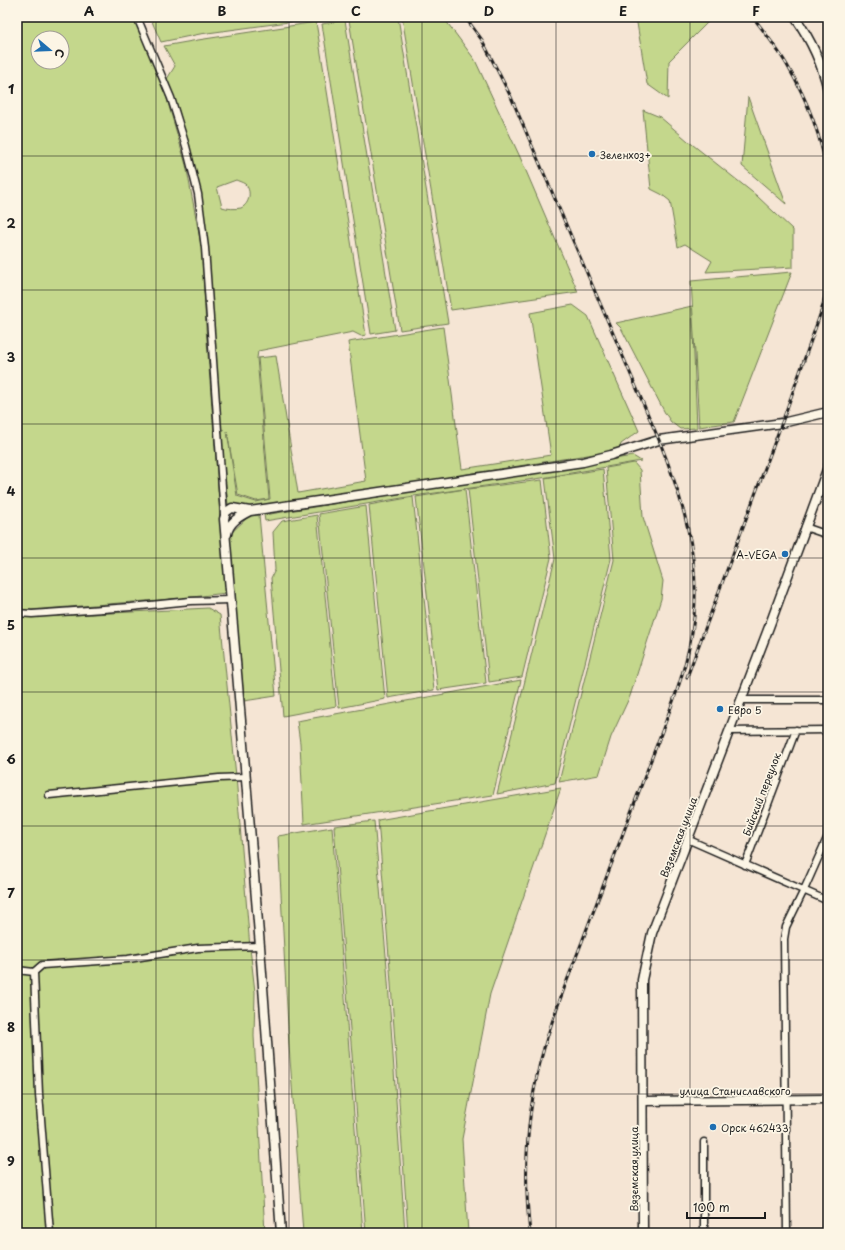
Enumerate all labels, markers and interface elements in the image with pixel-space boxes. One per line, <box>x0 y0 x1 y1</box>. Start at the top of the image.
text: A <box>84 1 94 20</box>
text: B <box>218 1 227 20</box>
text: C <box>351 1 361 20</box>
text: D <box>484 1 494 20</box>
text: E <box>619 1 627 20</box>
text: F <box>752 1 760 20</box>
north arrow <box>30 30 70 70</box>
text: С <box>51 47 69 60</box>
text: 1 <box>8 79 14 98</box>
place label: Зеленхоз+ <box>600 147 651 162</box>
marker: Зеленхоз+ <box>587 149 597 159</box>
text: 2 <box>6 213 16 232</box>
text: 3 <box>7 347 16 366</box>
text: 4 <box>7 481 16 500</box>
place label: A-VEGA <box>736 547 777 562</box>
marker: A-VEGA <box>780 549 790 559</box>
text: 5 <box>7 615 15 634</box>
place label: Евро 5 <box>728 702 762 717</box>
marker: Евро 5 <box>715 704 725 714</box>
text: 6 <box>6 749 16 768</box>
street label: Бийский переулок <box>738 750 785 838</box>
street label: Вяземская улица <box>656 794 700 879</box>
text: 7 <box>7 883 15 902</box>
text: 8 <box>7 1017 15 1036</box>
street label: улица Станиславского <box>679 1083 791 1098</box>
place label: Орск 462433 <box>721 1120 789 1135</box>
marker: Орск 462433 <box>708 1122 718 1132</box>
street label: Вяземская улица <box>626 1126 641 1212</box>
text: 9 <box>7 1151 15 1170</box>
scale bar <box>687 1194 765 1220</box>
text: 100 m <box>693 1198 730 1216</box>

